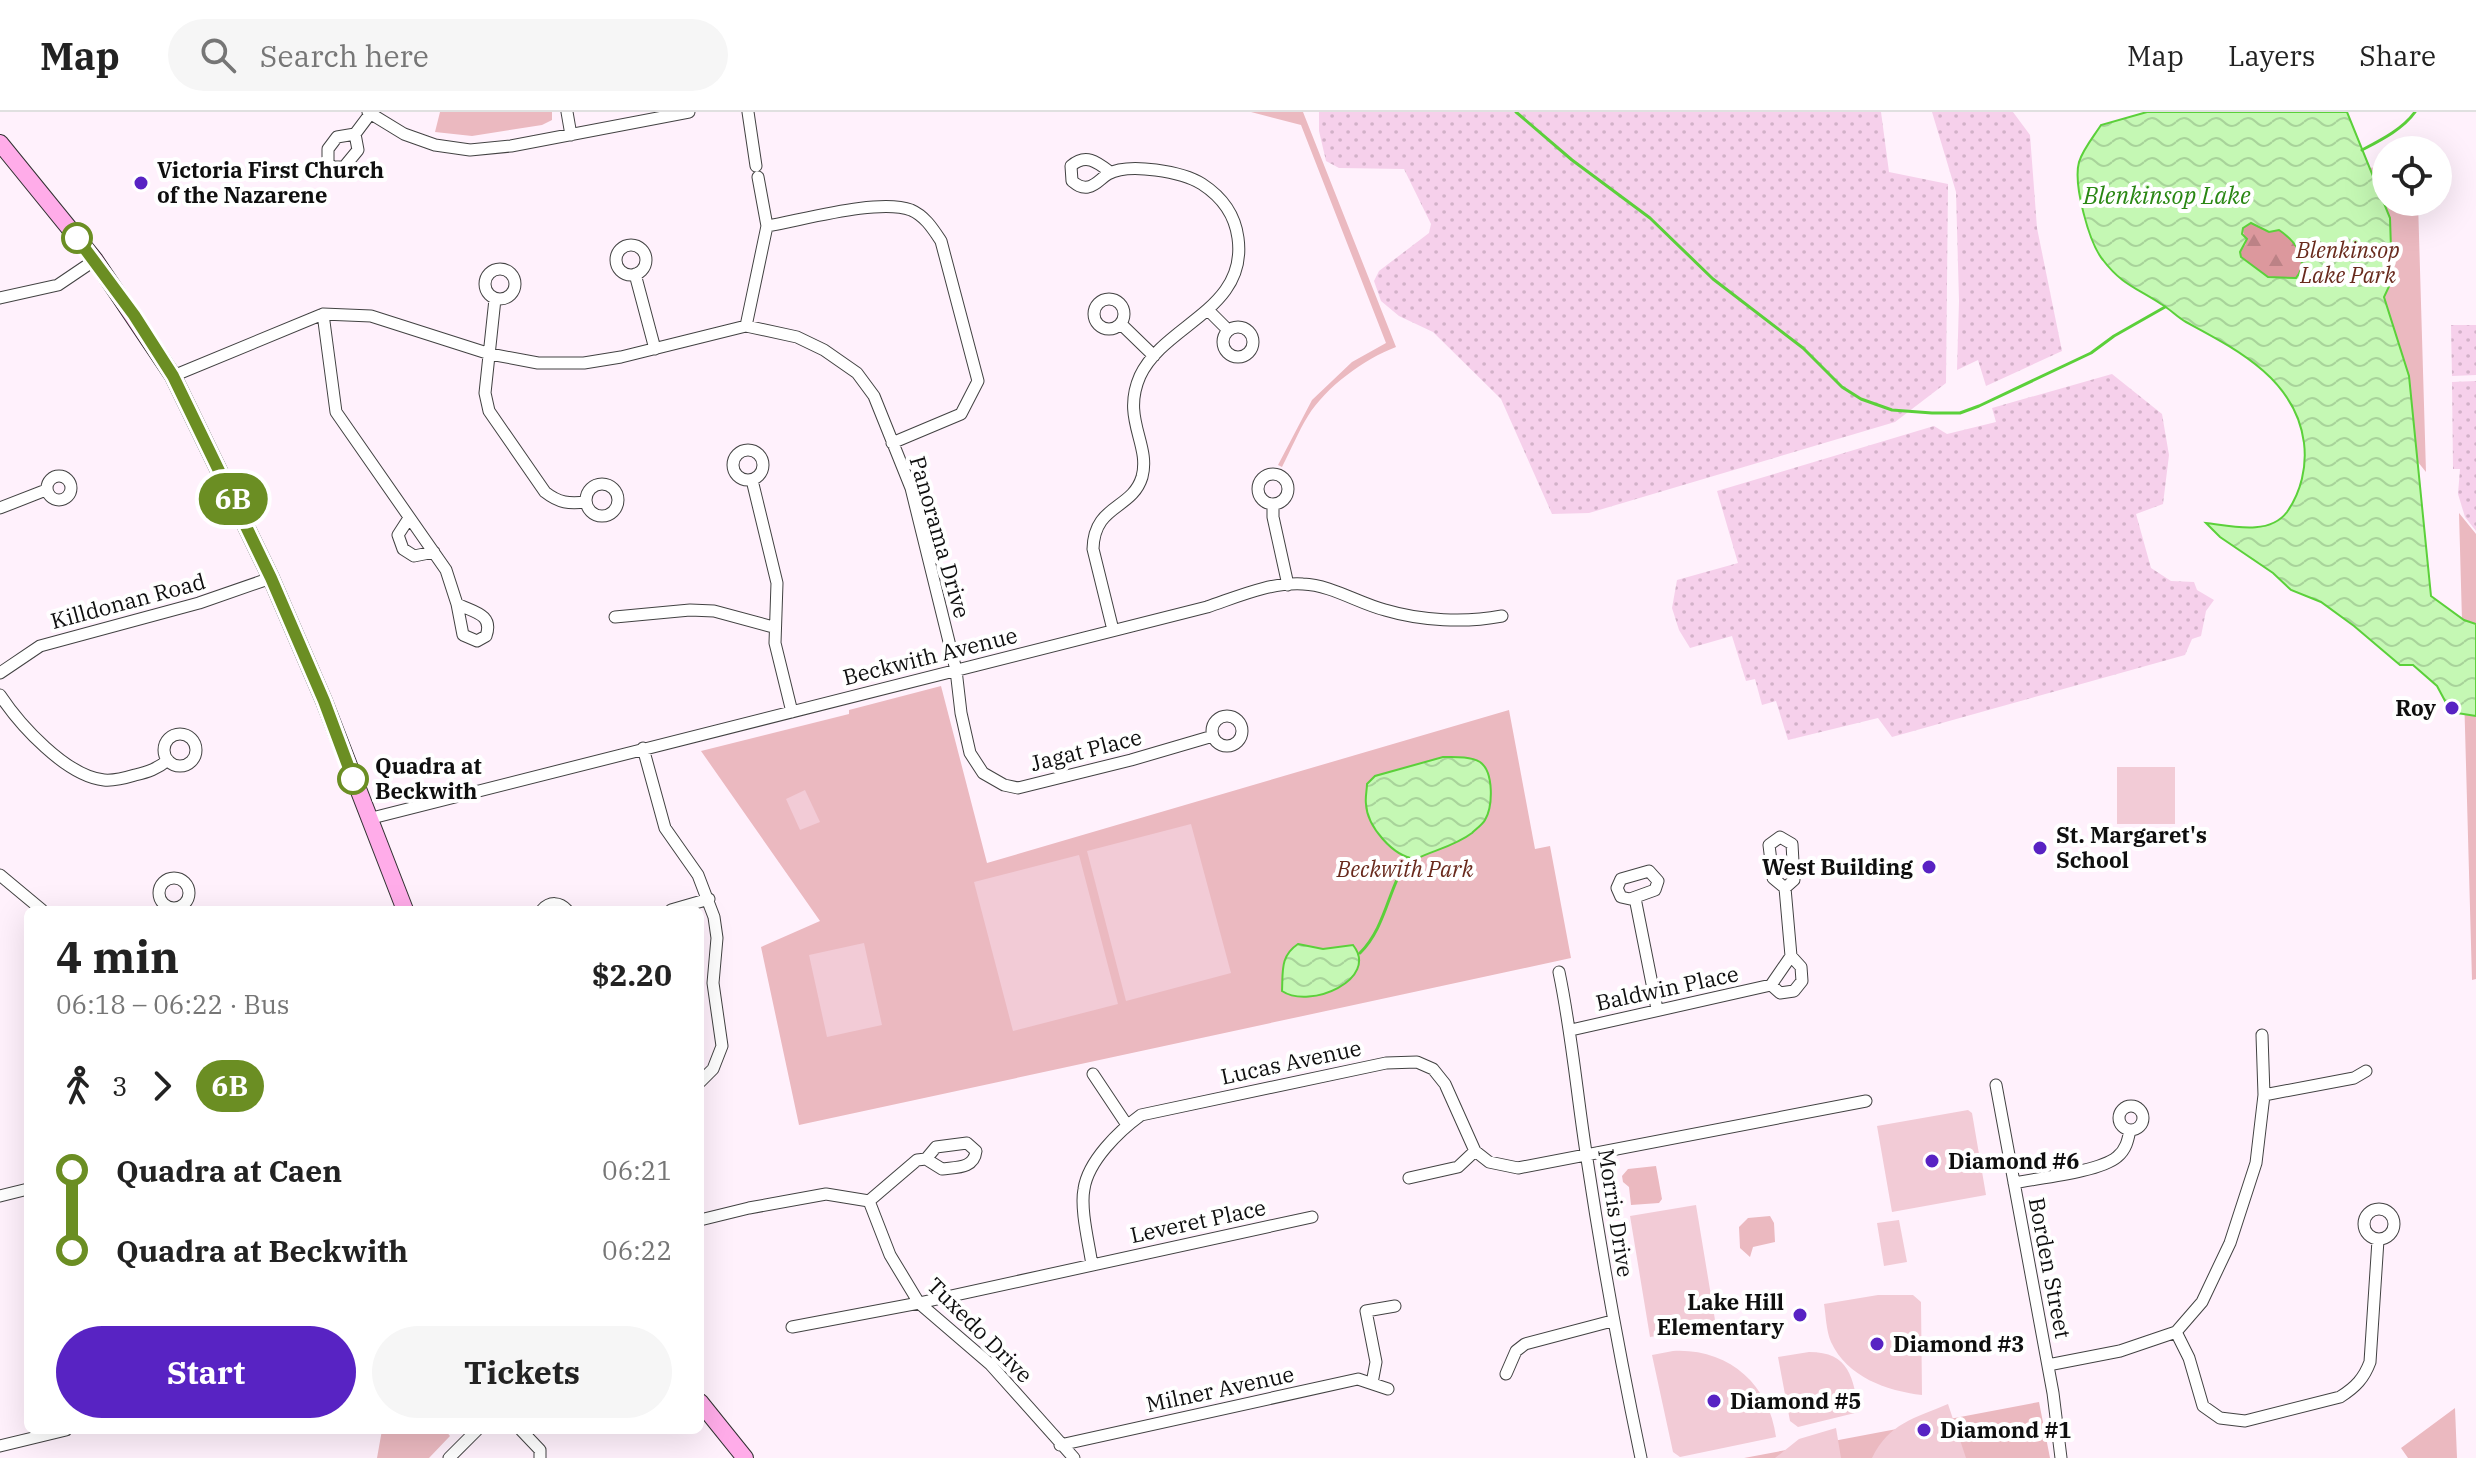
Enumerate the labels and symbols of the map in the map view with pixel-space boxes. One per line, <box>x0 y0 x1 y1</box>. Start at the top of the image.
place label: Victoria First Church of the Nazarene <box>157 155 384 209</box>
marker: Victoria First Church of the Nazarene <box>132 174 150 192</box>
water label: Blenkinsop Lake <box>2082 179 2251 211</box>
unlabelled marker <box>62 223 92 253</box>
park label: Blenkinsop Lake Park <box>2295 235 2400 289</box>
street label: Panorama Drive <box>903 452 977 621</box>
line badge: 6B <box>197 473 269 525</box>
street label: Killdonan Road <box>47 566 208 635</box>
street label: Beckwith Avenue <box>840 620 1020 691</box>
place label: Roy <box>2395 693 2436 722</box>
marker: Roy <box>2443 699 2461 717</box>
street label: Jagat Place <box>1027 722 1145 777</box>
place label: Quadra at Beckwith <box>375 751 482 805</box>
marker: Quadra at Beckwith <box>338 764 368 794</box>
place label: St. Margaret's School <box>2056 820 2207 874</box>
marker: St. Margaret's School <box>2031 839 2049 857</box>
place label: West Building <box>1762 852 1913 881</box>
park label: Beckwith Park <box>1336 854 1474 883</box>
marker: West Building <box>1920 858 1938 876</box>
street label: Baldwin Place <box>1593 958 1741 1017</box>
street label: Lucas Avenue <box>1218 1032 1364 1091</box>
place label: Diamond #6 <box>1948 1146 2080 1175</box>
street label: Morris Drive <box>1592 1147 1641 1279</box>
marker: Diamond #6 <box>1923 1152 1941 1170</box>
street label: Leveret Place <box>1127 1192 1268 1249</box>
street label: Borden Street <box>2023 1195 2078 1341</box>
street label: Tuxedo Drive <box>921 1271 1039 1389</box>
place label: Lake Hill Elementary <box>1657 1287 1784 1341</box>
marker: Lake Hill Elementary <box>1791 1306 1809 1324</box>
place label: Diamond #3 <box>1893 1329 2025 1358</box>
marker: Diamond #3 <box>1868 1335 1886 1353</box>
street label: Milner Avenue <box>1143 1359 1297 1418</box>
place label: Diamond #5 <box>1730 1386 1862 1415</box>
marker: Diamond #5 <box>1705 1392 1723 1410</box>
place label: Diamond #1 <box>1940 1415 2072 1444</box>
marker: Diamond #1 <box>1915 1421 1933 1439</box>

